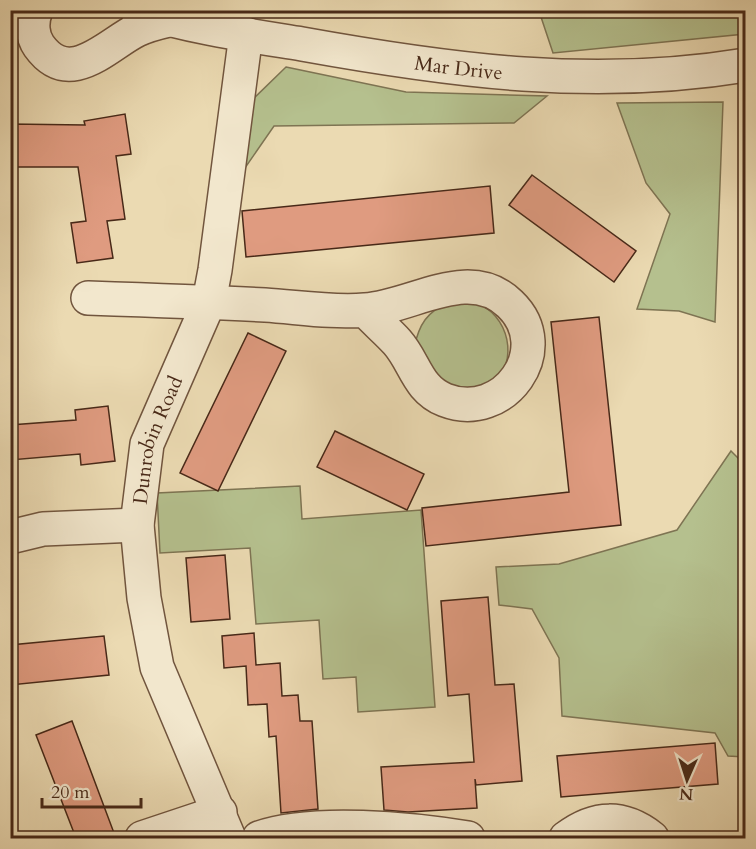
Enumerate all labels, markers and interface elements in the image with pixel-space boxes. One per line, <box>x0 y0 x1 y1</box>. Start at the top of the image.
street label: Mar Drive <box>413 49 504 86</box>
street label: Dunrobin Road <box>126 371 189 506</box>
north arrow <box>657 750 717 810</box>
scale bar <box>42 771 141 809</box>
text: 20 m <box>51 780 90 805</box>
text: N <box>679 783 694 805</box>

